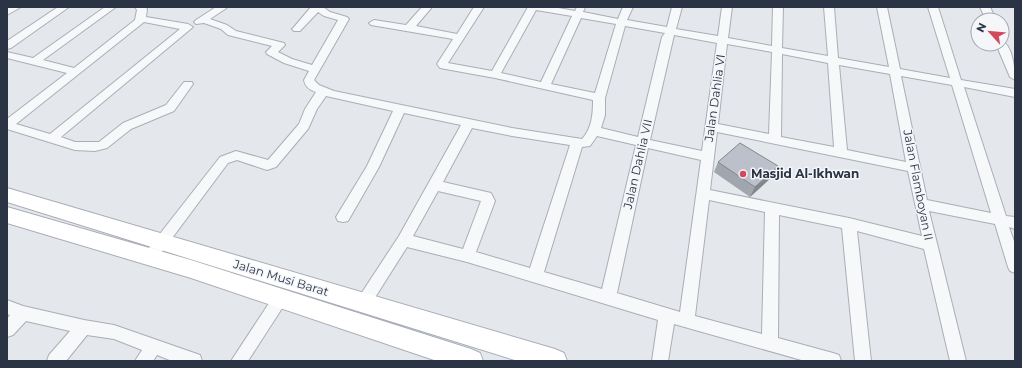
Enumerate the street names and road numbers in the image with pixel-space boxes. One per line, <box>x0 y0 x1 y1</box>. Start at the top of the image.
street label: Jalan Dahlia VI <box>701 53 728 144</box>
street label: Jalan Dahlia VII <box>620 117 655 211</box>
street label: Jalan Flamboyan II <box>900 127 937 242</box>
street label: Jalan Musi Barat <box>231 256 331 299</box>

